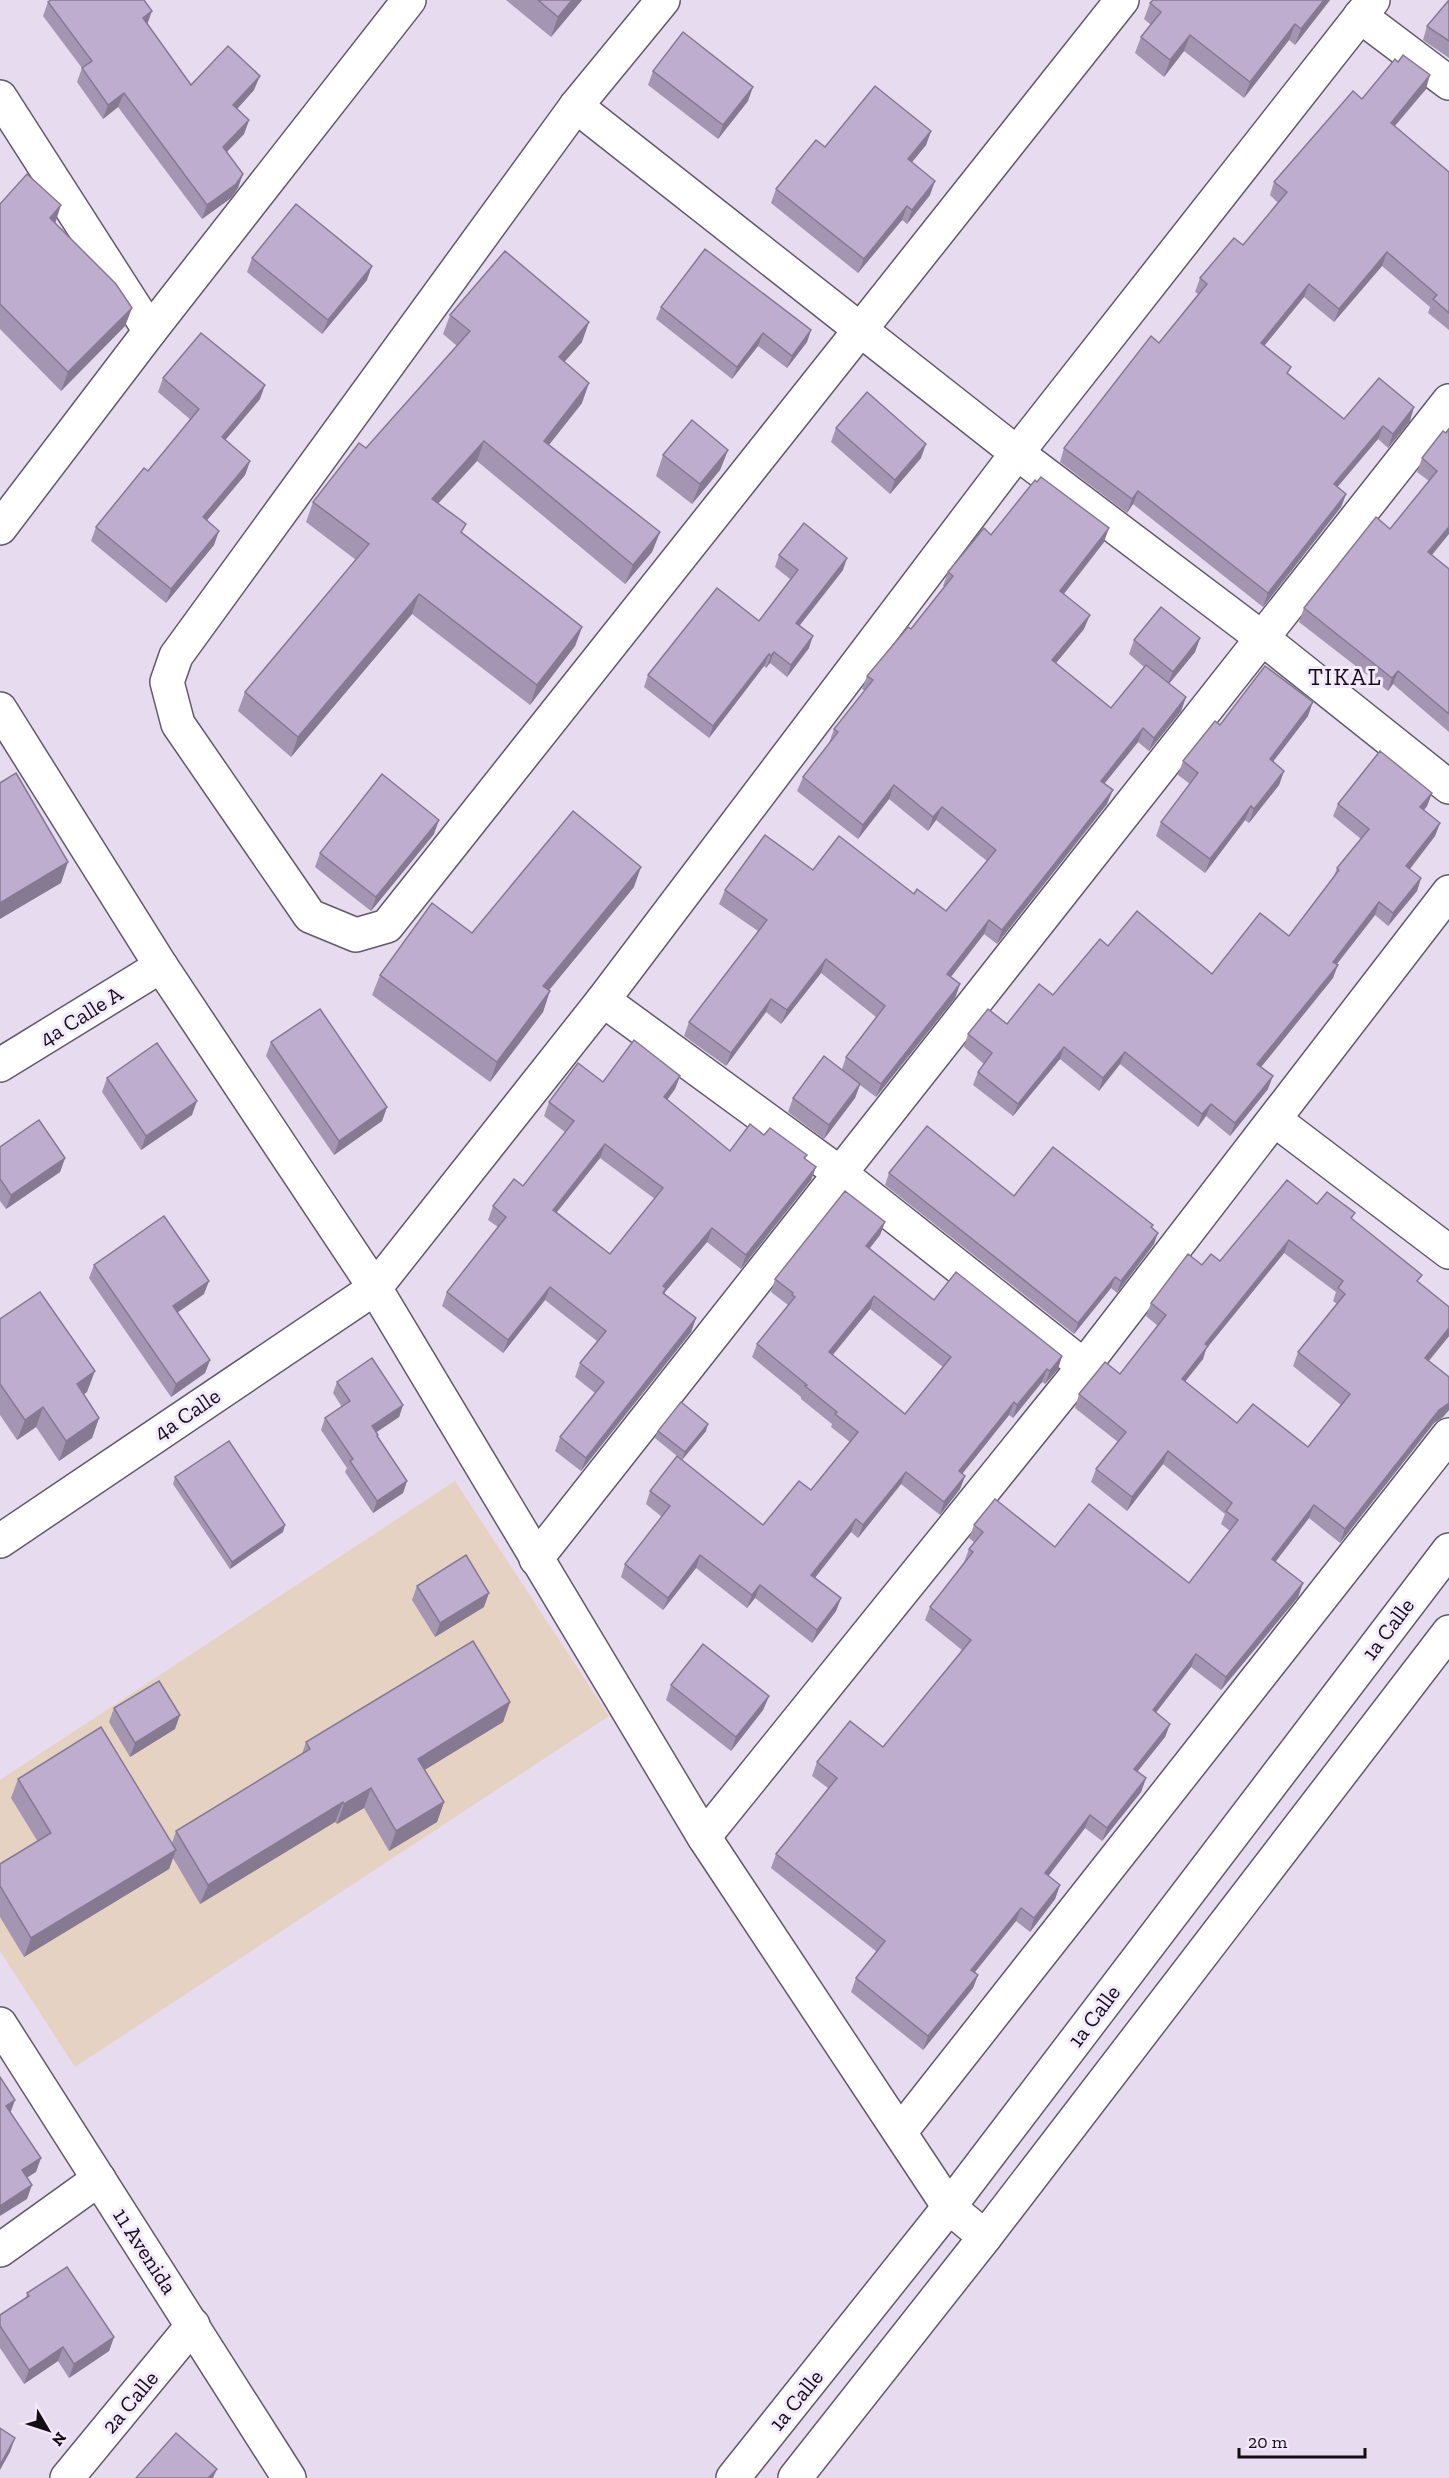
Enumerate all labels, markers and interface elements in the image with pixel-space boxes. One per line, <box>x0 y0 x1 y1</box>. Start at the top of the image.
district label: TIKAL <box>1308 662 1382 691</box>
street label: 4a Calle A <box>34 980 128 1052</box>
street label: 4a Calle <box>149 1382 225 1446</box>
street label: 1a Calle <box>1356 1593 1420 1665</box>
street label: 1a Calle <box>1062 1980 1126 2052</box>
street label: 11 Avenida <box>107 2203 183 2299</box>
street label: 1a Calle <box>763 2364 829 2436</box>
street label: 2a Calle <box>96 2365 164 2439</box>
north arrow <box>18 2400 78 2460</box>
scale bar <box>1239 2421 1365 2459</box>
text: N <box>48 2428 70 2450</box>
text: 20 m <box>1248 2431 1288 2453</box>

